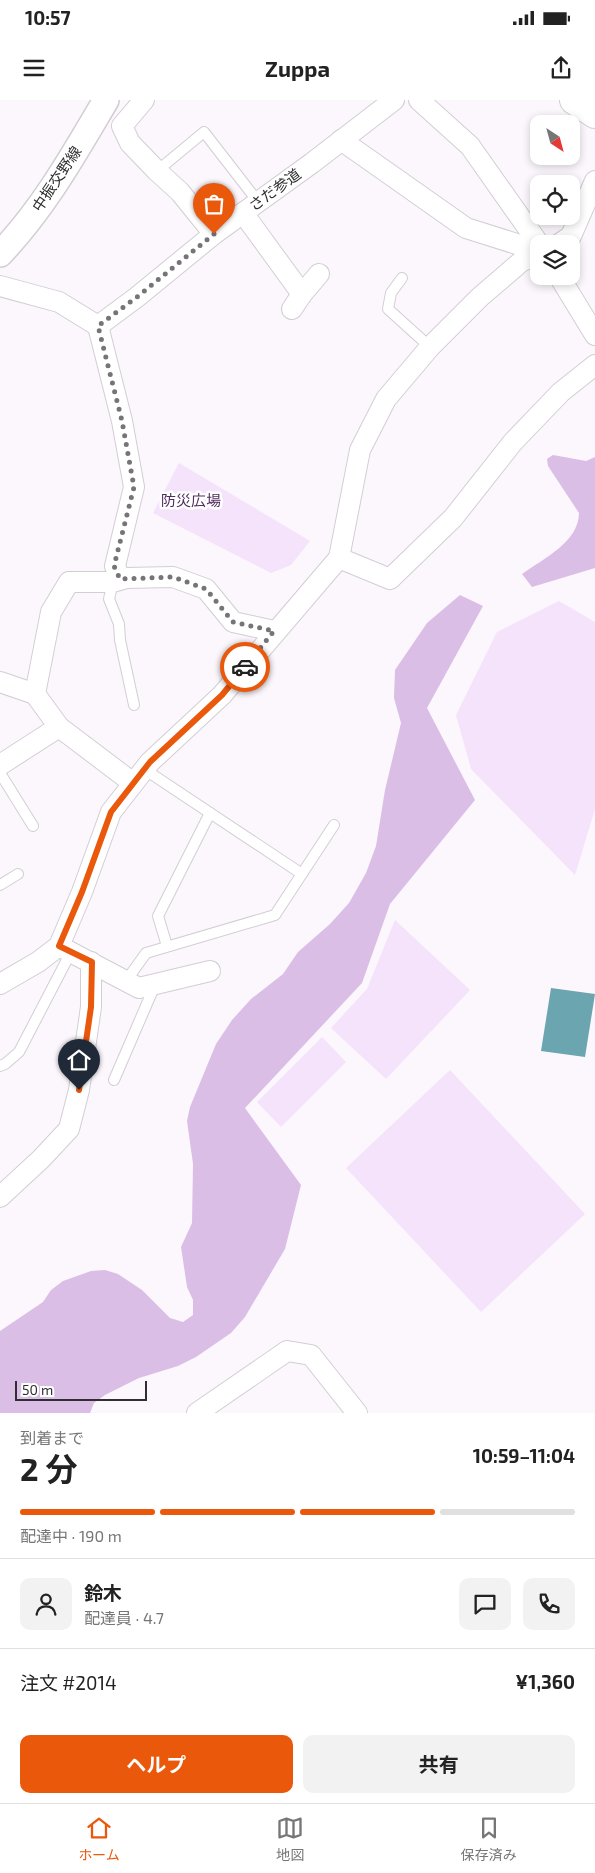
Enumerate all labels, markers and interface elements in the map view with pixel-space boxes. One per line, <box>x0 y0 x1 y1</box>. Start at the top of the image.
text: 10:57 <box>25 6 71 29</box>
icon: menu <box>20 54 48 82</box>
icon: share <box>547 54 575 82</box>
text: Zuppa <box>265 55 330 81</box>
north arrow <box>530 115 580 165</box>
map controls <box>530 115 580 285</box>
street label: 中振交野線 <box>28 142 85 215</box>
street label: さだ参道 <box>245 164 304 214</box>
button: locate <box>530 175 580 225</box>
pin <box>193 183 235 234</box>
icon: bag <box>200 190 228 218</box>
button: layers <box>530 235 580 285</box>
park label: 防災広場 <box>161 491 221 509</box>
courier <box>220 642 270 692</box>
icon: car <box>231 653 259 681</box>
pin <box>58 1039 100 1090</box>
icon: home <box>65 1046 93 1074</box>
scale bar <box>15 1378 148 1401</box>
text: 50 m <box>22 1381 53 1398</box>
text: 到着まで <box>20 1428 84 1447</box>
text: 10:59–11:04 <box>473 1444 575 1467</box>
text: 2 分 <box>20 1449 78 1487</box>
text: 配達中 · 190 m <box>20 1526 122 1545</box>
button: person <box>20 1578 72 1630</box>
button: chat <box>459 1578 511 1630</box>
button: phone <box>523 1578 575 1630</box>
text: 鈴木 <box>84 1581 122 1604</box>
text: 配達員 · 4.7 <box>84 1608 164 1627</box>
text: ¥1,360 <box>516 1670 575 1693</box>
text: 注文 #2014 <box>20 1671 117 1694</box>
button: ヘルプ <box>20 1735 293 1793</box>
button: 共有 <box>303 1735 575 1793</box>
tab: ホーム <box>78 1814 120 1864</box>
tab: 地図 <box>276 1814 304 1864</box>
tab: 保存済み <box>461 1814 517 1864</box>

